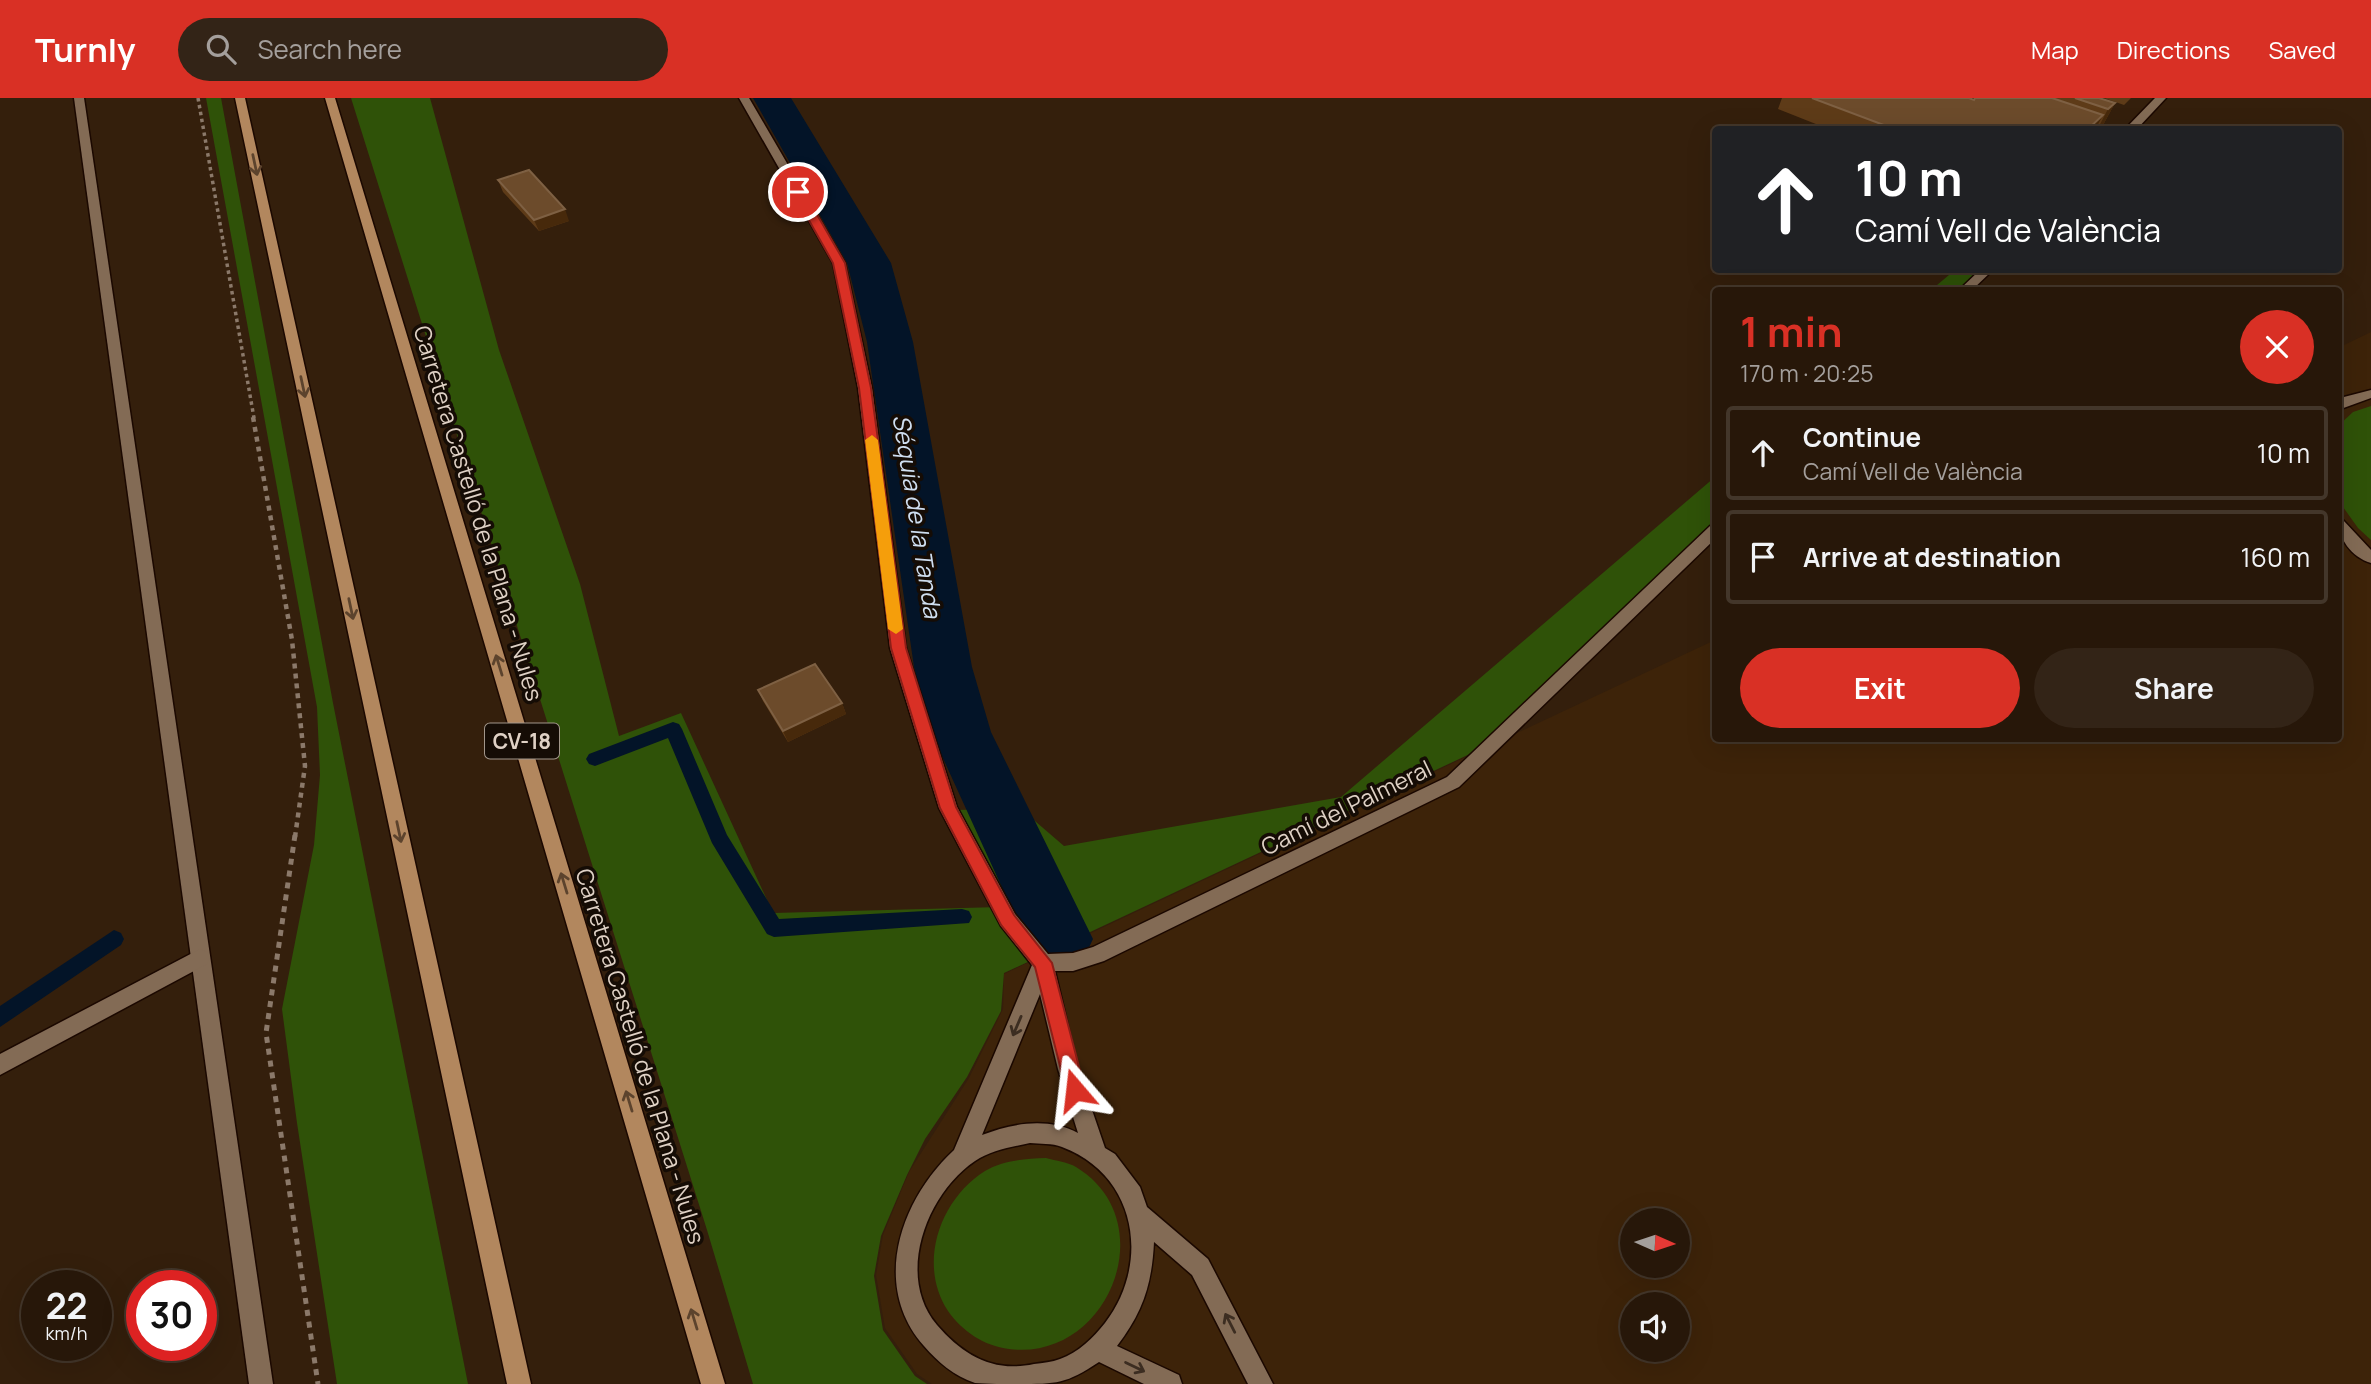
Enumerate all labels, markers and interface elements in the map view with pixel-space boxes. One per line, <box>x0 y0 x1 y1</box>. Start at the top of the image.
search box <box>178 18 668 81</box>
text: Turnly <box>35 27 136 72</box>
icon: search <box>202 30 240 68</box>
text: Search here <box>258 31 402 67</box>
text: Map <box>2031 33 2079 66</box>
text: Directions <box>2117 33 2230 66</box>
text: Saved <box>2268 33 2336 66</box>
text: 10 m <box>1855 144 1963 211</box>
one-way arrow <box>248 153 262 176</box>
icon: ahead <box>1740 154 1831 245</box>
pin <box>768 162 828 222</box>
icon: arrive <box>779 173 817 211</box>
text: Camí Vell de València <box>1855 208 2161 252</box>
text: 1 min <box>1740 302 1843 360</box>
button: close <box>2240 310 2314 384</box>
street label: Carretera Castelló de la Plana - Nules <box>407 321 551 705</box>
text: 170 m · 20:25 <box>1740 357 1873 389</box>
one-way arrow <box>296 375 310 398</box>
water label: Séquia de la Tanda <box>886 412 951 622</box>
text: Continue <box>1803 419 1921 455</box>
icon: ahead <box>1744 434 1782 472</box>
text: 10 m <box>2257 435 2310 471</box>
text: Camí Vell de València <box>1803 455 2023 487</box>
icon: arrive <box>1744 538 1782 576</box>
text: Arrive at destination <box>1803 539 2061 575</box>
text: 160 m <box>2241 539 2310 575</box>
one-way arrow <box>345 597 359 620</box>
button: Exit <box>1740 648 2020 728</box>
button: Share <box>2034 648 2314 728</box>
one-way arrow <box>491 654 504 676</box>
road number: CV-18 <box>485 724 559 758</box>
street label: Camí del Palmeral <box>1255 752 1437 862</box>
one-way arrow <box>393 820 407 843</box>
street label: Carretera Castelló de la Plana - Nules <box>569 864 713 1248</box>
one-way arrow <box>556 872 569 894</box>
one-way arrow <box>1009 1015 1022 1037</box>
position arrow <box>1038 1053 1112 1127</box>
one-way arrow <box>621 1090 634 1112</box>
north arrow <box>1620 1208 1690 1278</box>
map controls <box>1620 1208 1690 1362</box>
speed limit sign: 30 <box>126 1270 217 1361</box>
text: 22 <box>46 1282 87 1330</box>
button: sound <box>1620 1292 1690 1362</box>
one-way arrow <box>686 1308 699 1330</box>
one-way arrow <box>1222 1313 1236 1334</box>
text: km/h <box>46 1321 87 1345</box>
one-way arrow <box>1124 1360 1145 1374</box>

